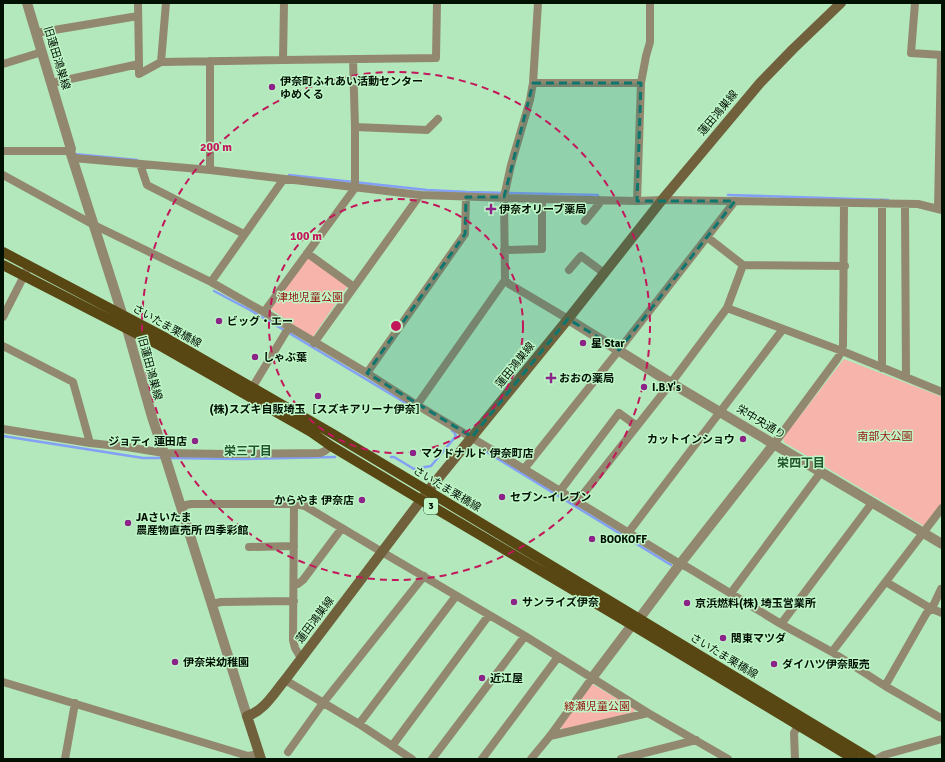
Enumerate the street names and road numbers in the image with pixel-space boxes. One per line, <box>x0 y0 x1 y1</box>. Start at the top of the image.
street label: 旧蓮田鴻巣線 <box>41 25 73 91</box>
street label: 蓮田鴻巣線 <box>695 88 741 138</box>
street label: さいたま栗橋線 <box>130 302 204 350</box>
street label: 旧蓮田鴻巣線 <box>135 334 165 402</box>
street label: 蓮田鴻巣線 <box>493 340 537 390</box>
street label: 栄中央通り <box>734 402 788 442</box>
street label: さいたま栗橋線 <box>411 464 483 514</box>
road number: 3 <box>424 498 438 514</box>
street label: 蓮田鴻巣線 <box>293 594 337 646</box>
street label: さいたま栗橋線 <box>688 631 760 681</box>

